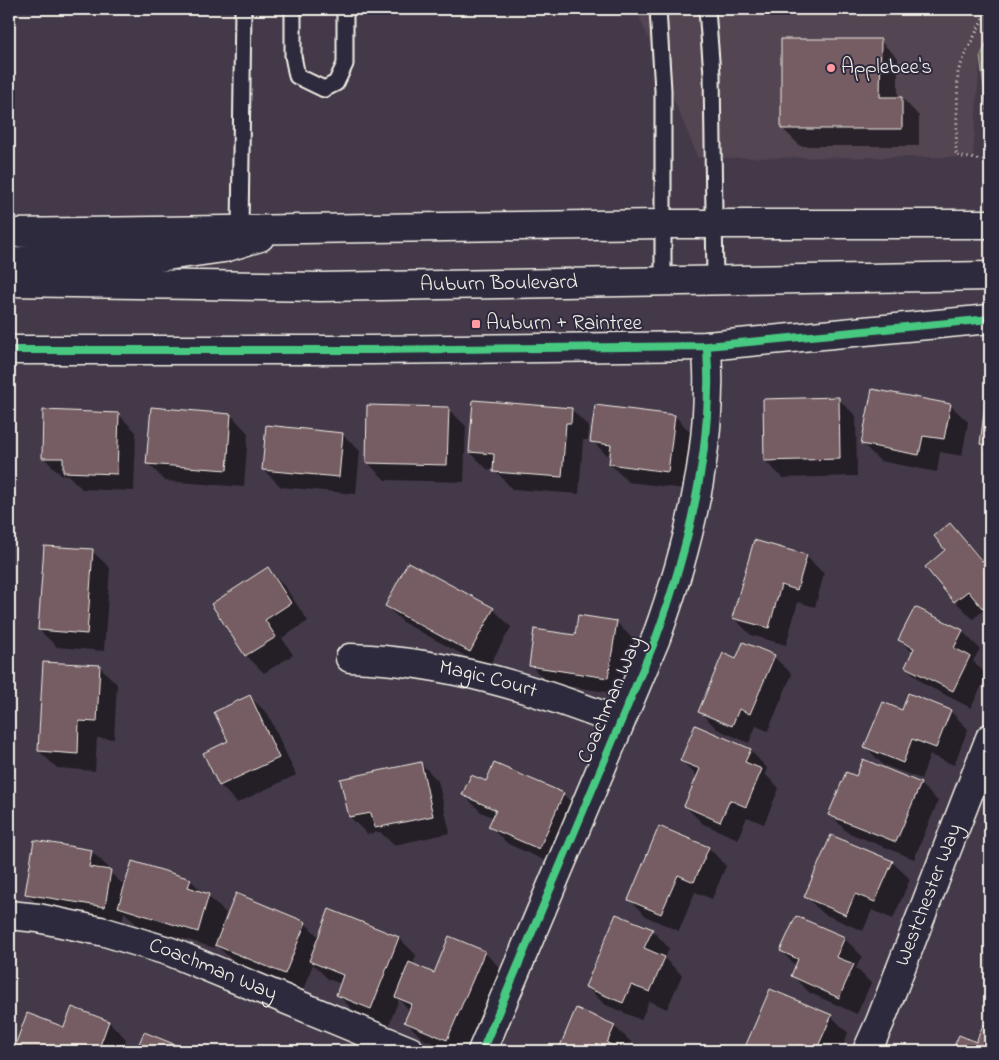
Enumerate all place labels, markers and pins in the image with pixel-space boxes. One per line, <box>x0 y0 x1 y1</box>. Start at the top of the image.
place label: Applebee's <box>841 53 932 83</box>
marker: Applebee's <box>825 62 837 74</box>
place label: Auburn + Raintree <box>486 309 643 339</box>
marker: Auburn + Raintree <box>470 318 482 330</box>

